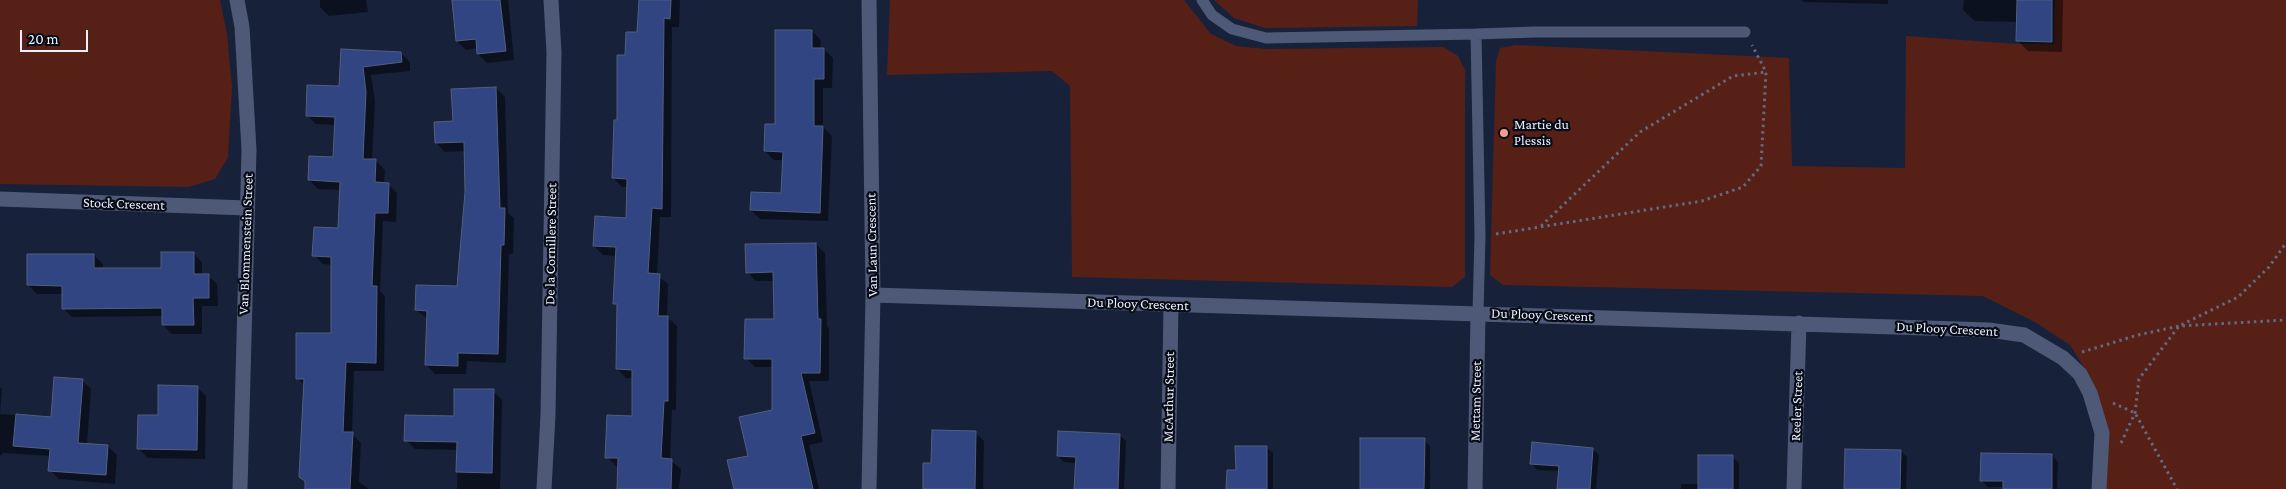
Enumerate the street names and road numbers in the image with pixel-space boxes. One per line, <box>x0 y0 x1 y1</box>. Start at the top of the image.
street label: Van Blommenstein Street <box>235 173 257 315</box>
street label: De la Cornillere Street <box>542 183 560 305</box>
street label: Van Laun Crescent <box>863 193 881 297</box>
street label: Stock Crescent <box>83 194 165 214</box>
street label: Du Plooy Crescent <box>1087 294 1189 314</box>
street label: Du Plooy Crescent <box>1491 305 1593 325</box>
street label: Du Plooy Crescent <box>1896 318 1998 340</box>
street label: McArthur Street <box>1160 352 1178 442</box>
street label: Mettam Street <box>1467 361 1485 441</box>
street label: Reeler Street <box>1787 371 1807 441</box>

